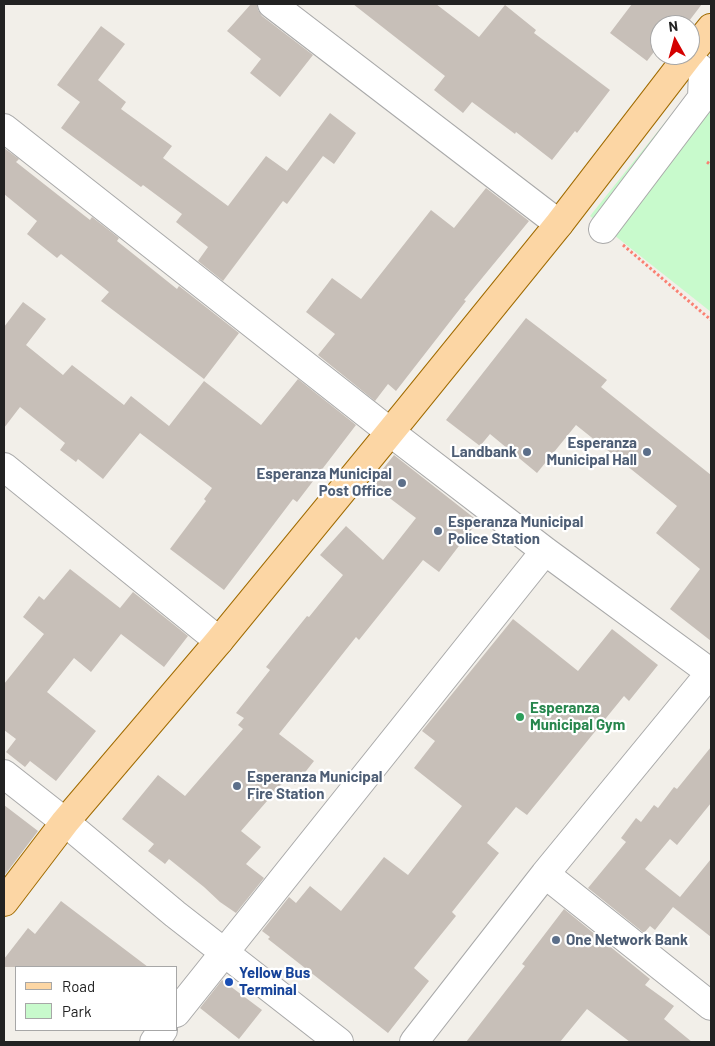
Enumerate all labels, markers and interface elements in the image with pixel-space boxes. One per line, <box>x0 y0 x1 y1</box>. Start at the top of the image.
north arrow <box>650 15 700 65</box>
text: N <box>668 17 679 35</box>
place label: Esperanza Municipal Hall <box>546 434 637 469</box>
place label: Landbank <box>451 443 517 461</box>
marker: Landbank <box>521 446 533 458</box>
marker: Esperanza Municipal Hall <box>641 446 653 458</box>
place label: Esperanza Municipal Post Office <box>257 465 392 500</box>
marker: Esperanza Municipal Post Office <box>396 477 408 489</box>
place label: Esperanza Municipal Police Station <box>448 513 583 548</box>
marker: Esperanza Municipal Police Station <box>432 525 444 537</box>
place label: Esperanza Municipal Gym <box>530 699 625 734</box>
marker: Esperanza Municipal Gym <box>514 711 526 723</box>
place label: Esperanza Municipal Fire Station <box>247 768 382 803</box>
marker: Esperanza Municipal Fire Station <box>231 780 243 792</box>
place label: One Network Bank <box>566 931 688 949</box>
marker: One Network Bank <box>550 934 562 946</box>
place label: Yellow Bus Terminal <box>239 964 310 999</box>
legend <box>15 966 178 1031</box>
marker: Yellow Bus Terminal <box>223 976 235 988</box>
text: Road <box>62 977 95 995</box>
text: Park <box>62 1002 91 1020</box>

